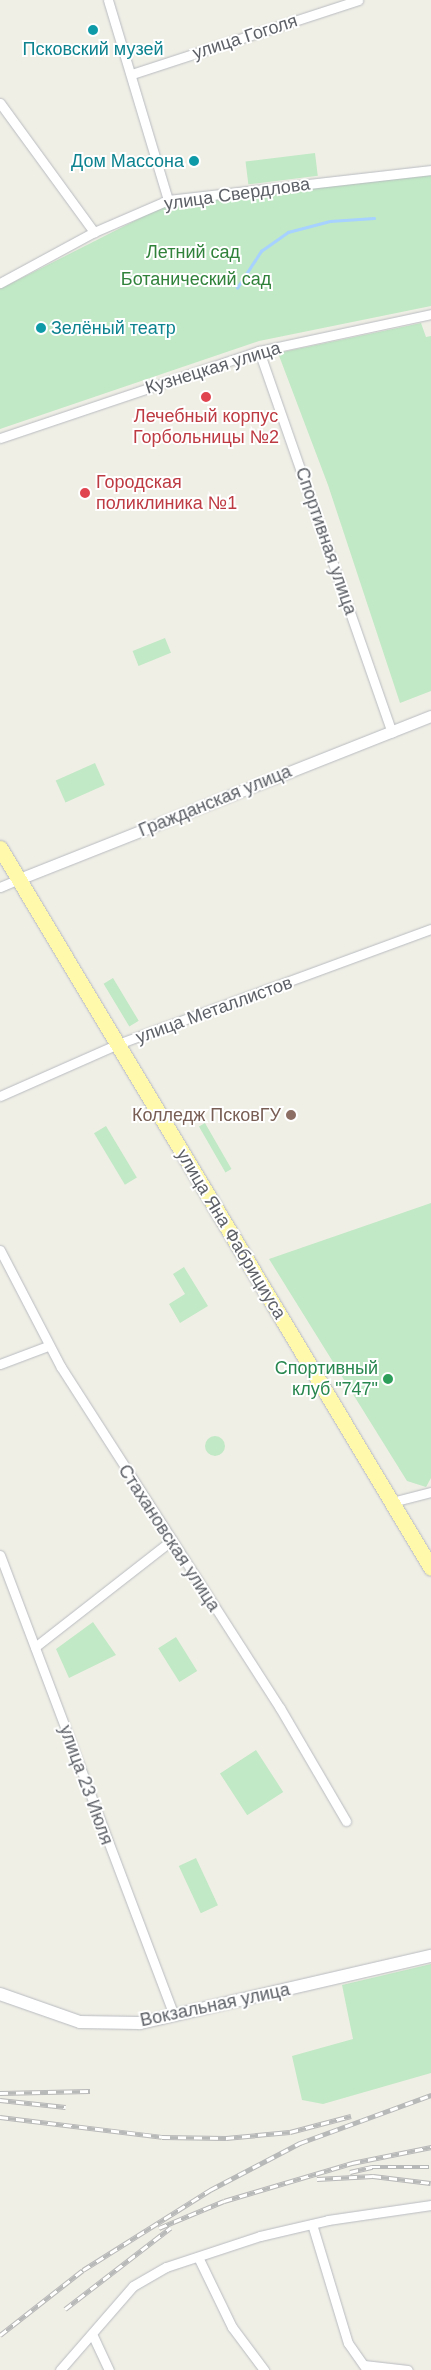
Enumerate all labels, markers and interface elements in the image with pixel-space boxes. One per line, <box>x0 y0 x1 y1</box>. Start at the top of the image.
street label: улица Гоголя <box>190 10 300 64</box>
marker: Псковский музей <box>87 24 99 36</box>
place label: Псковский музей <box>22 38 164 60</box>
place label: Дом Масcона <box>71 150 184 172</box>
marker: Дом Масcона <box>188 155 200 167</box>
street label: улица Свердлова <box>163 173 311 215</box>
park label: Летний сад <box>146 241 240 263</box>
park label: Ботанический сад <box>121 268 271 290</box>
place label: Зелёный театр <box>51 317 176 339</box>
marker: Зелёный театр <box>35 322 47 334</box>
street label: Кузнецкая улица <box>143 337 283 399</box>
marker: Лечебный корпус Горбольницы №2 <box>199 390 213 404</box>
place label: Лечебный корпус Горбольницы №2 <box>133 406 279 448</box>
street label: Спортивная улица <box>291 464 361 618</box>
place label: Городская поликлиника №1 <box>96 472 237 514</box>
marker: Городская поликлиника №1 <box>78 486 92 500</box>
street label: Гражданская улица <box>135 761 295 841</box>
street label: улица Металлистов <box>133 972 295 1048</box>
place label: Колледж ПсковГУ <box>132 1104 281 1126</box>
marker: Колледж ПсковГУ <box>285 1109 297 1121</box>
street label: улица Яна Фабрициуса <box>172 1145 290 1323</box>
place label: Спортивный клуб "747" <box>275 1358 378 1400</box>
marker: Спортивный клуб "747" <box>382 1373 394 1385</box>
street label: Стахановская улица <box>113 1461 225 1615</box>
street label: улица 23 Июля <box>54 1722 118 1848</box>
street label: Вокзальная улица <box>138 1979 292 2031</box>

